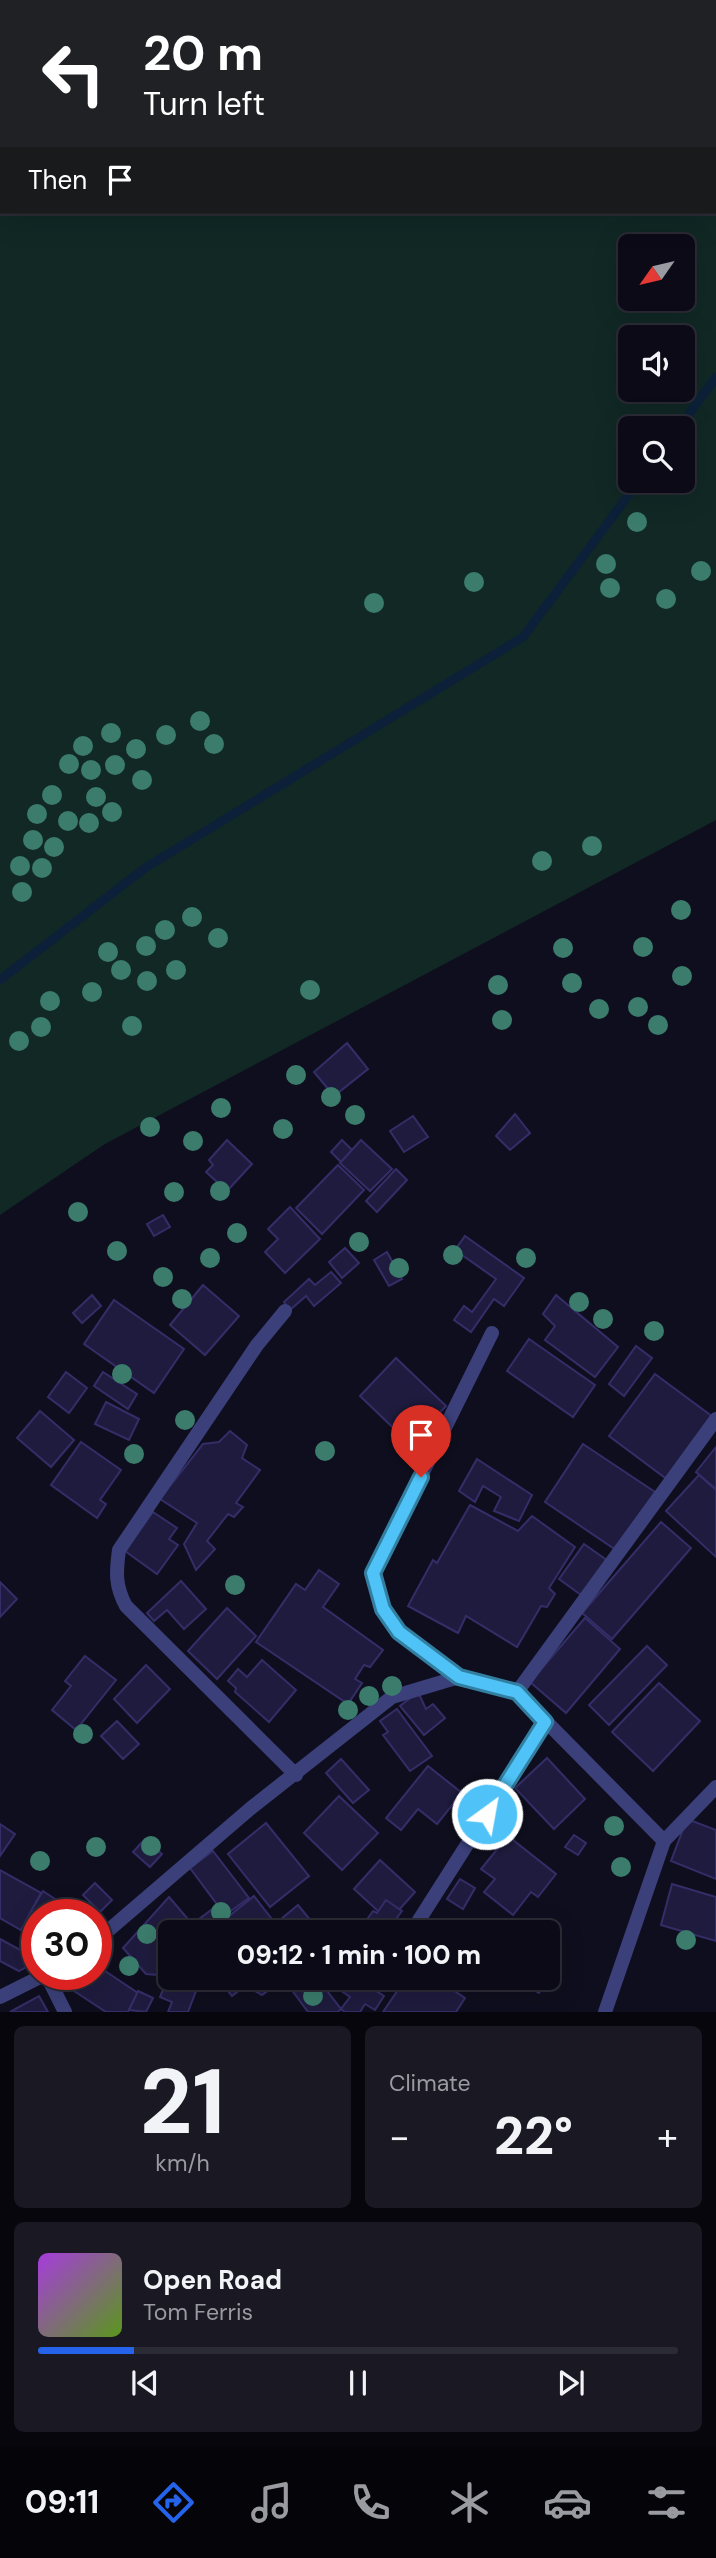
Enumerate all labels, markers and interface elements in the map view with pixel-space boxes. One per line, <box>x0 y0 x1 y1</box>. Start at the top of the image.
text: 20 m <box>143 21 263 85</box>
icon: left <box>28 28 119 119</box>
text: Turn left <box>143 83 265 125</box>
icon: arrive <box>101 161 139 199</box>
text: Then <box>28 163 87 197</box>
north arrow <box>618 234 695 312</box>
map controls <box>618 234 695 493</box>
button: sound <box>618 325 695 402</box>
button: search <box>618 416 695 493</box>
pin <box>391 1405 451 1477</box>
icon: arrive <box>402 1416 440 1454</box>
position arrow <box>450 1777 524 1851</box>
speed limit sign: 30 <box>21 1899 112 1990</box>
text: 09:12 · 1 min · 100 m <box>237 1938 481 1972</box>
text: 21 <box>140 2043 225 2161</box>
text: Climate <box>389 2068 471 2098</box>
text: 22° <box>494 2102 573 2170</box>
text: − <box>389 2112 410 2162</box>
text: + <box>657 2112 678 2162</box>
text: km/h <box>155 2148 210 2178</box>
text: Open Road <box>143 2263 282 2297</box>
text: Tom Ferris <box>143 2297 253 2327</box>
icon: previous <box>126 2364 164 2402</box>
icon: pause <box>339 2364 377 2402</box>
icon: next <box>552 2364 590 2402</box>
icon: directions <box>149 2478 198 2527</box>
icon: music <box>247 2478 296 2527</box>
icon: phone <box>346 2478 395 2527</box>
icon: climate <box>445 2478 494 2527</box>
icon: car <box>543 2478 592 2527</box>
icon: filters <box>642 2478 691 2527</box>
text: 09:11 <box>25 2481 99 2523</box>

